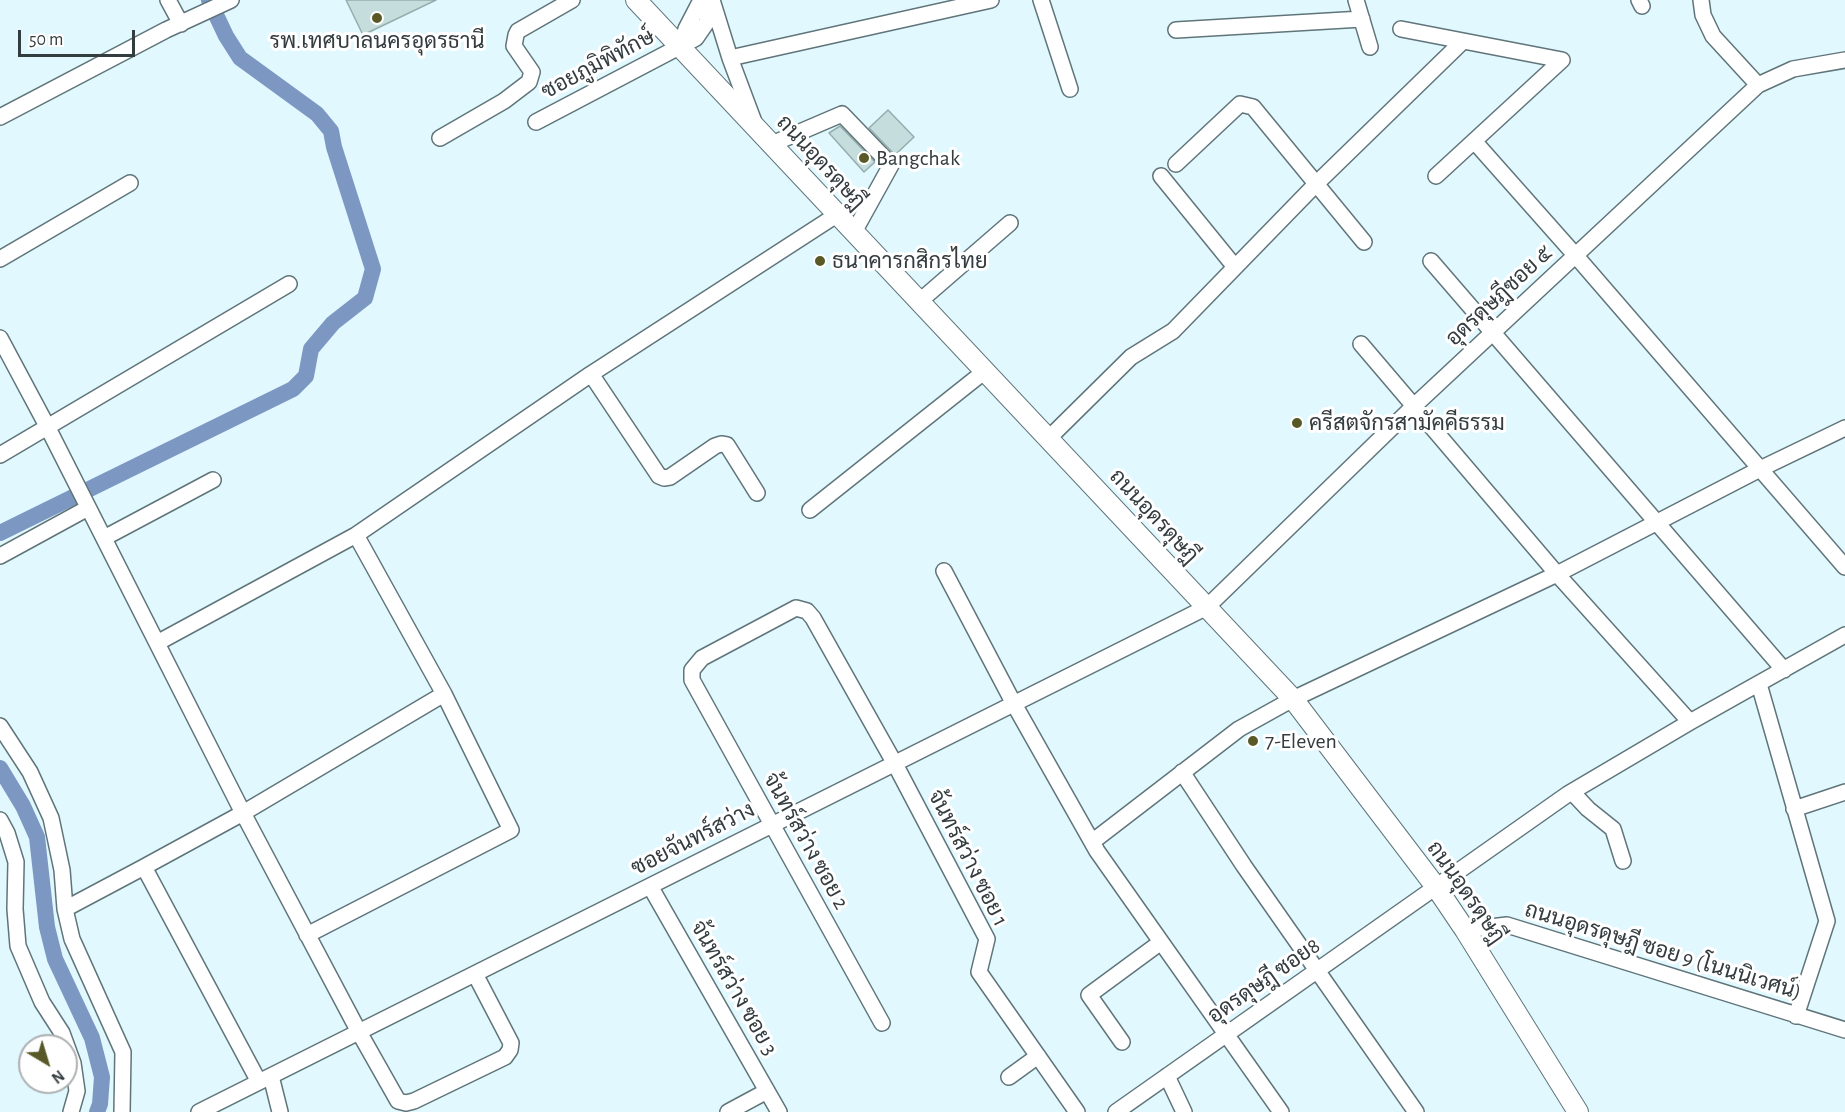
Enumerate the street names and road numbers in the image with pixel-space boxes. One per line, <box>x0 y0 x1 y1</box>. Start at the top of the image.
street label: ซอยภูมิพิทักษ์ <box>537 23 659 105</box>
street label: ถนนอุดรดุษฎี <box>771 110 871 214</box>
street label: อุดรดุษฎีซอย ๕ <box>1440 240 1558 352</box>
street label: ถนนอุดรดุษฎี <box>1104 464 1204 568</box>
street label: จ้นทร์สว่าง ซอย 2 <box>758 768 854 914</box>
street label: จ้นทร์สว่าง ซอย 1 <box>922 785 1014 931</box>
street label: ซอยจันทร์สว่าง <box>627 797 759 881</box>
street label: ถนนอุดรดุษฎี <box>1421 836 1511 948</box>
street label: ถนนอุดรดุษฎี ซอย 9 (โนนนิเวศน์) <box>1522 896 1804 1006</box>
street label: จ้นทร์สว่าง ซอย 3 <box>685 916 783 1060</box>
street label: อุดรดุษฎี ซอย8 <box>1203 933 1325 1029</box>

